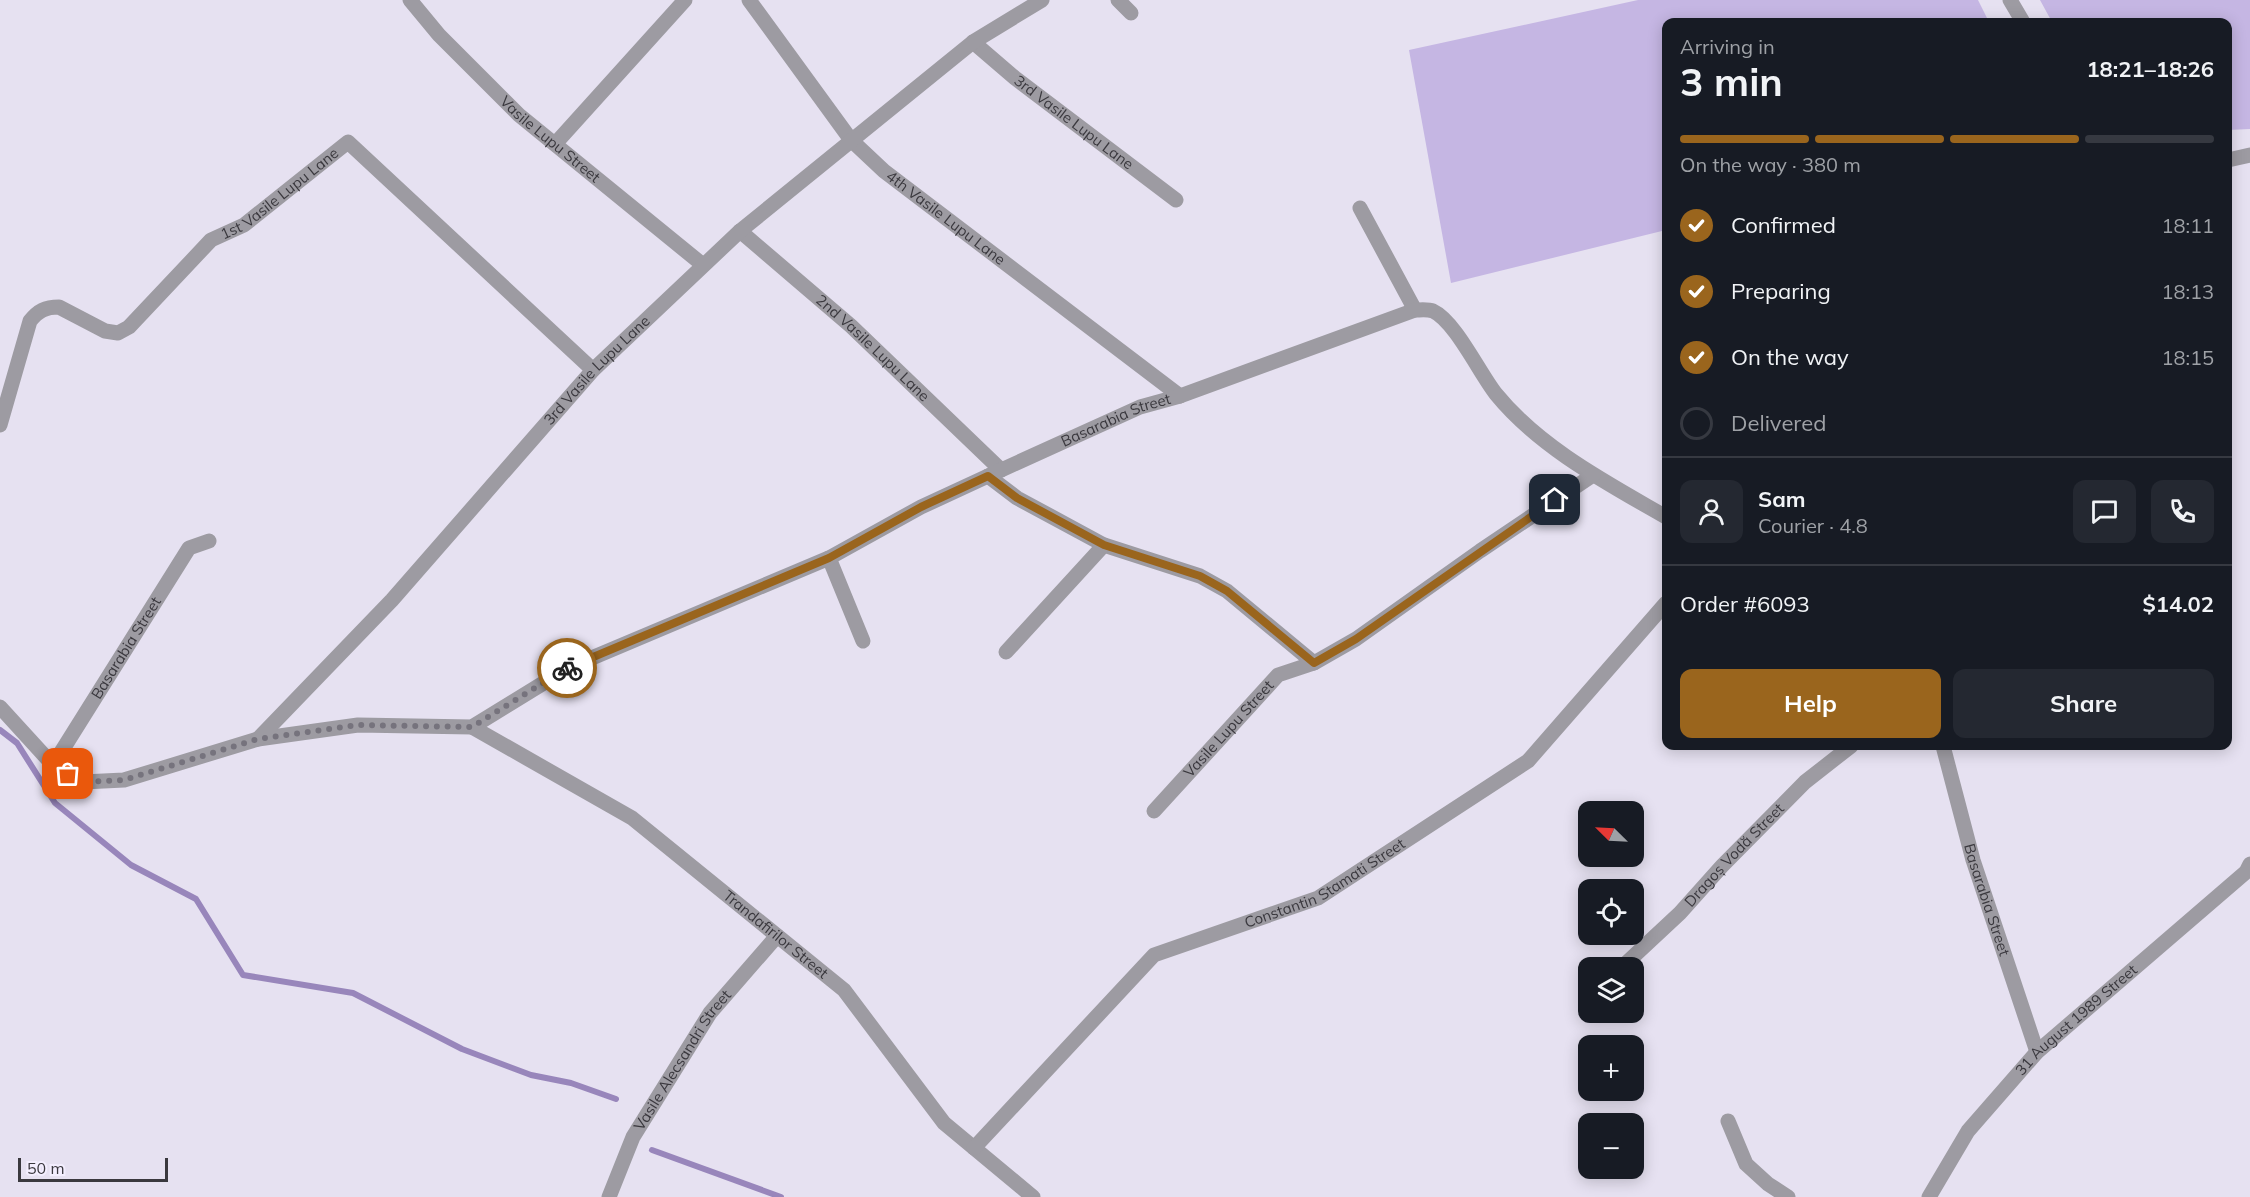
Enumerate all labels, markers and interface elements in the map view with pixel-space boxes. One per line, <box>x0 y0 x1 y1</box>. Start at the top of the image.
text: Arriving in <box>1680 34 1775 59</box>
text: 18:21–18:26 <box>2086 55 2214 83</box>
text: 3 min <box>1680 57 1783 106</box>
street label: 3rd Vasile Lupu Lane <box>1010 71 1138 173</box>
street label: Vasile Lupu Street <box>496 92 604 186</box>
street label: 1st Vasile Lupu Lane <box>217 143 342 243</box>
text: On the way · 380 m <box>1680 152 1861 177</box>
street label: 4th Vasile Lupu Lane <box>883 166 1009 269</box>
icon: check <box>1680 209 1713 242</box>
text: Confirmed <box>1731 211 1836 239</box>
text: 18:11 <box>2161 213 2214 238</box>
icon: check <box>1680 275 1713 308</box>
text: Preparing <box>1731 277 1831 305</box>
text: 18:13 <box>2161 279 2214 304</box>
street label: 2nd Vasile Lupu Lane <box>812 290 934 405</box>
street label: 3rd Vasile Lupu Lane <box>539 311 654 429</box>
icon: check <box>1680 341 1713 374</box>
text: On the way <box>1731 343 1849 371</box>
text: 18:15 <box>2161 345 2214 370</box>
street label: Basarabia Street <box>1058 389 1173 451</box>
text: Delivered <box>1731 409 1826 437</box>
pin <box>1529 474 1580 525</box>
button: person <box>1680 480 1743 543</box>
button: chat <box>2073 480 2136 543</box>
button: phone <box>2151 480 2214 543</box>
icon: home <box>1538 483 1571 516</box>
text: Sam <box>1758 485 1806 513</box>
text: Courier · 4.8 <box>1758 513 1868 538</box>
text: Order #6093 <box>1680 590 1810 618</box>
text: $14.02 <box>2143 590 2214 618</box>
street label: Basarabia Street <box>87 593 165 702</box>
courier <box>537 638 597 698</box>
icon: bike <box>551 652 584 685</box>
button: Help <box>1680 669 1941 738</box>
button: Share <box>1953 669 2214 738</box>
street label: Vasile Lupu Street <box>1179 676 1278 781</box>
pin <box>42 748 93 799</box>
icon: bag <box>51 757 84 790</box>
street label: Dragoș Vodă Street <box>1680 799 1788 911</box>
north arrow <box>1578 801 1644 867</box>
map controls <box>1578 801 1644 1179</box>
street label: Constantin Stamati Street <box>1242 834 1408 932</box>
street label: Basarabia Street <box>1960 842 2014 958</box>
button: locate <box>1578 879 1644 945</box>
street label: Trandafirilor Street <box>720 886 832 982</box>
button: layers <box>1578 957 1644 1023</box>
street label: 31 August 1989 Street <box>2011 960 2141 1079</box>
street label: Vasile Alecsandri Street <box>629 986 735 1134</box>
button: + <box>1578 1035 1644 1101</box>
button: − <box>1578 1113 1644 1179</box>
scale bar <box>18 1155 168 1182</box>
text: 50 m <box>27 1158 64 1178</box>

